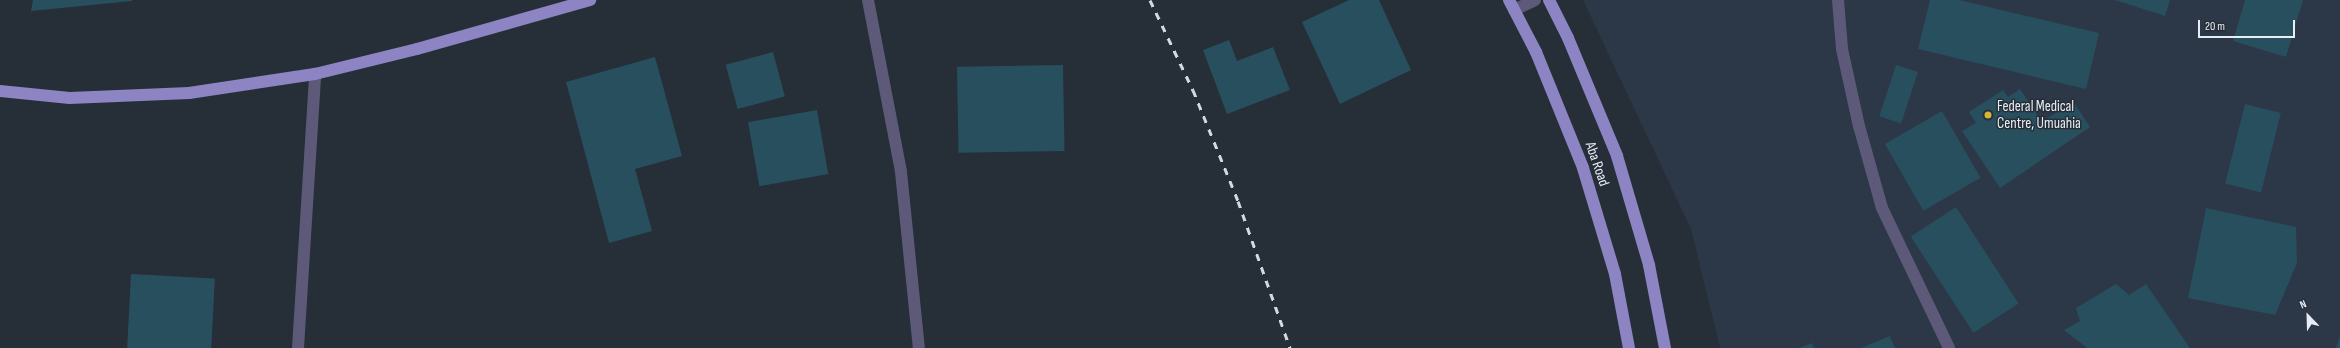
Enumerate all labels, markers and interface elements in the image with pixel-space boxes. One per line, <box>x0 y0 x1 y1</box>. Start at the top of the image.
scale bar <box>2200 12 2297 38</box>
text: 20 m <box>2205 19 2225 34</box>
place label: Federal Medical Centre, Umuahia <box>1997 97 2081 132</box>
marker: Federal Medical Centre, Umuahia <box>1982 109 1994 121</box>
street label: Aba Road <box>1581 139 1613 189</box>
north arrow <box>2288 296 2328 336</box>
text: N <box>2298 297 2308 312</box>

